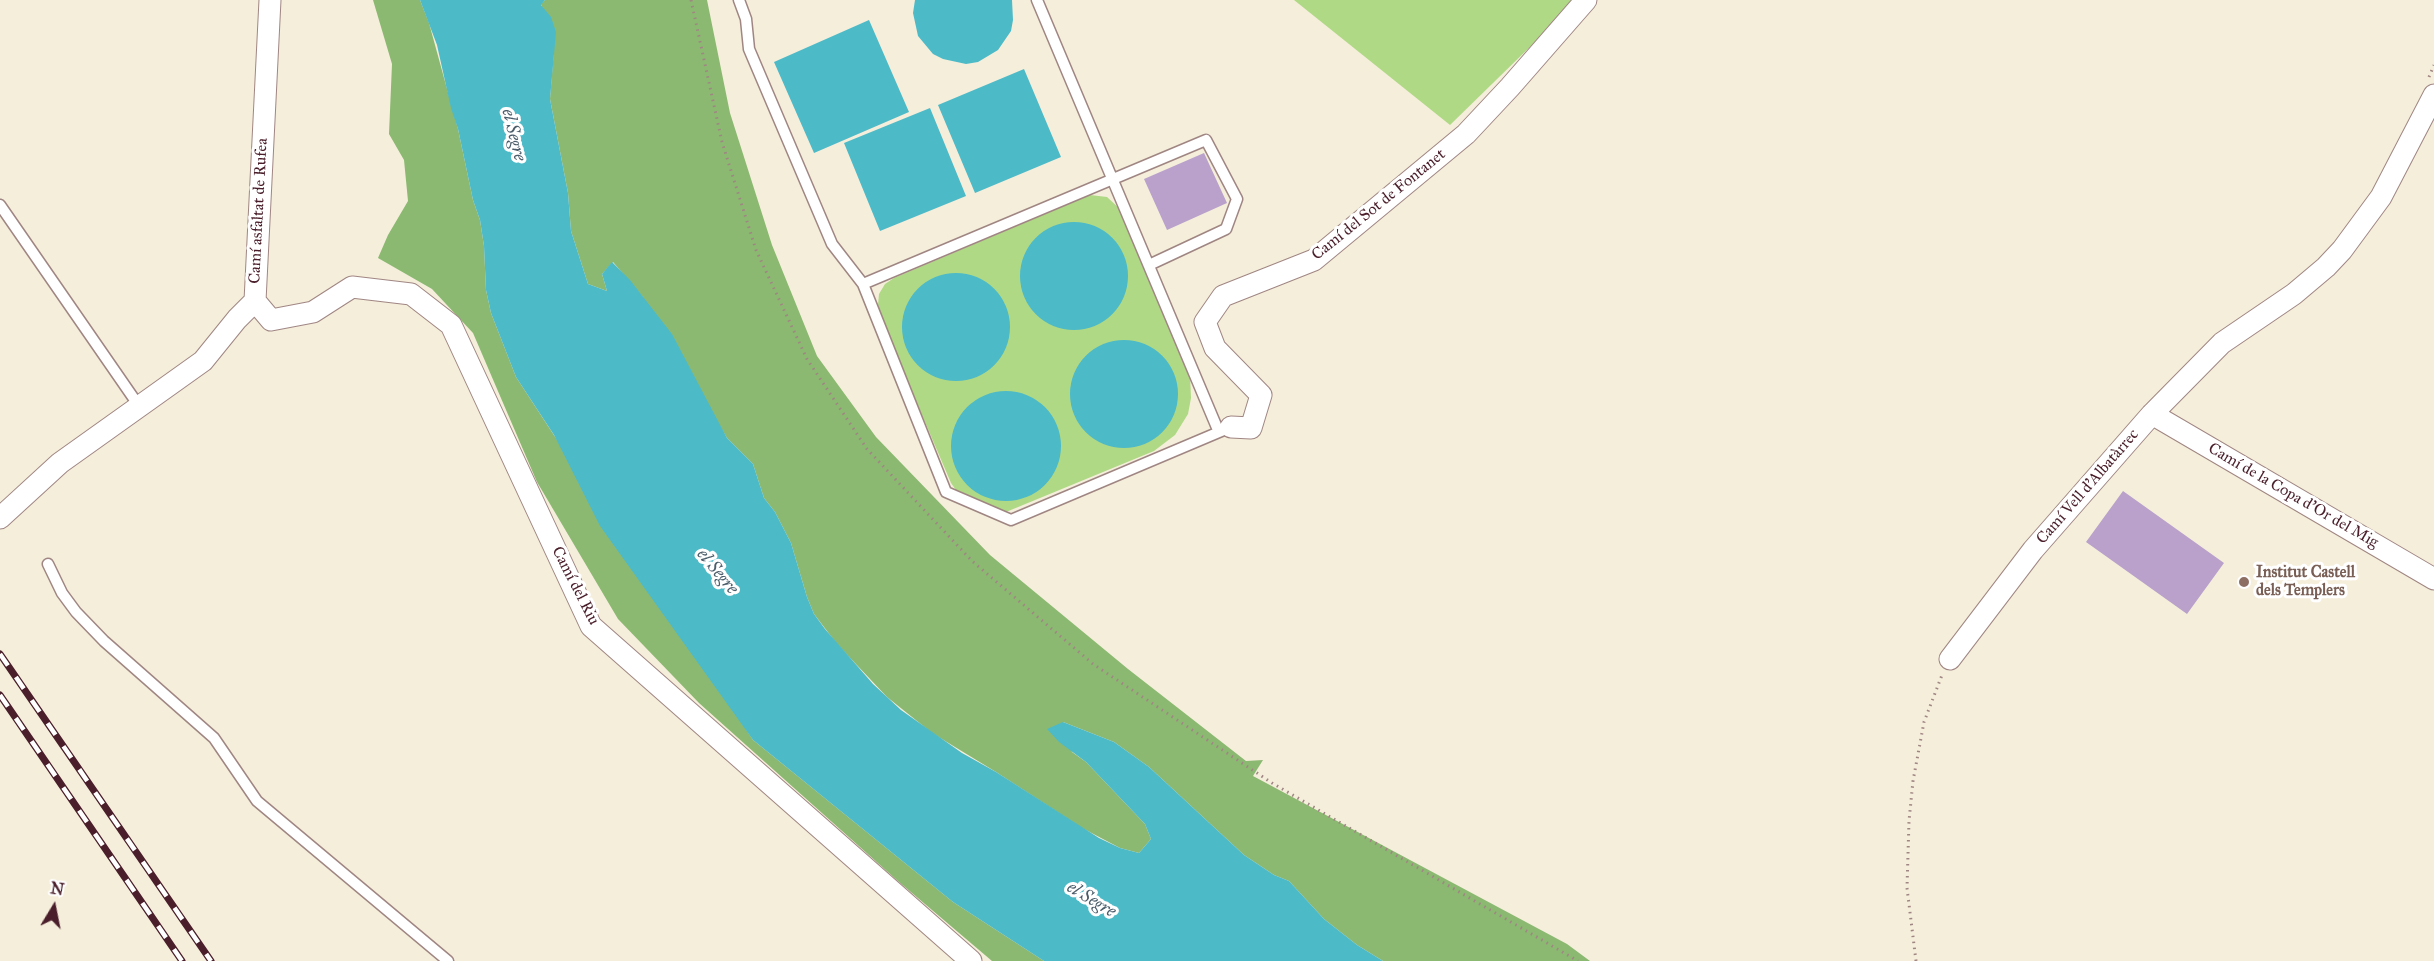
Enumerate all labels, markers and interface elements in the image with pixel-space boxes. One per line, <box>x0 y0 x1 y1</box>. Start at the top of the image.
water label: el Segre <box>496 107 530 163</box>
street label: Camí asfaltat de Rufea <box>246 138 272 284</box>
street label: Camí del Sot de Fontanet <box>1308 145 1450 265</box>
street label: Camí Vell d'Albatàrrec <box>2033 425 2143 549</box>
street label: Camí de la Copa d'Or del Mig <box>2204 439 2382 553</box>
street label: Camí del Riu <box>547 544 603 628</box>
water label: el Segre <box>692 545 742 599</box>
place label: Institut Castell dels Templers <box>2256 563 2355 601</box>
marker: Institut Castell dels Templers <box>2237 575 2251 589</box>
north arrow <box>24 877 84 937</box>
water label: el Segre <box>1063 877 1119 923</box>
text: N <box>49 878 66 899</box>

